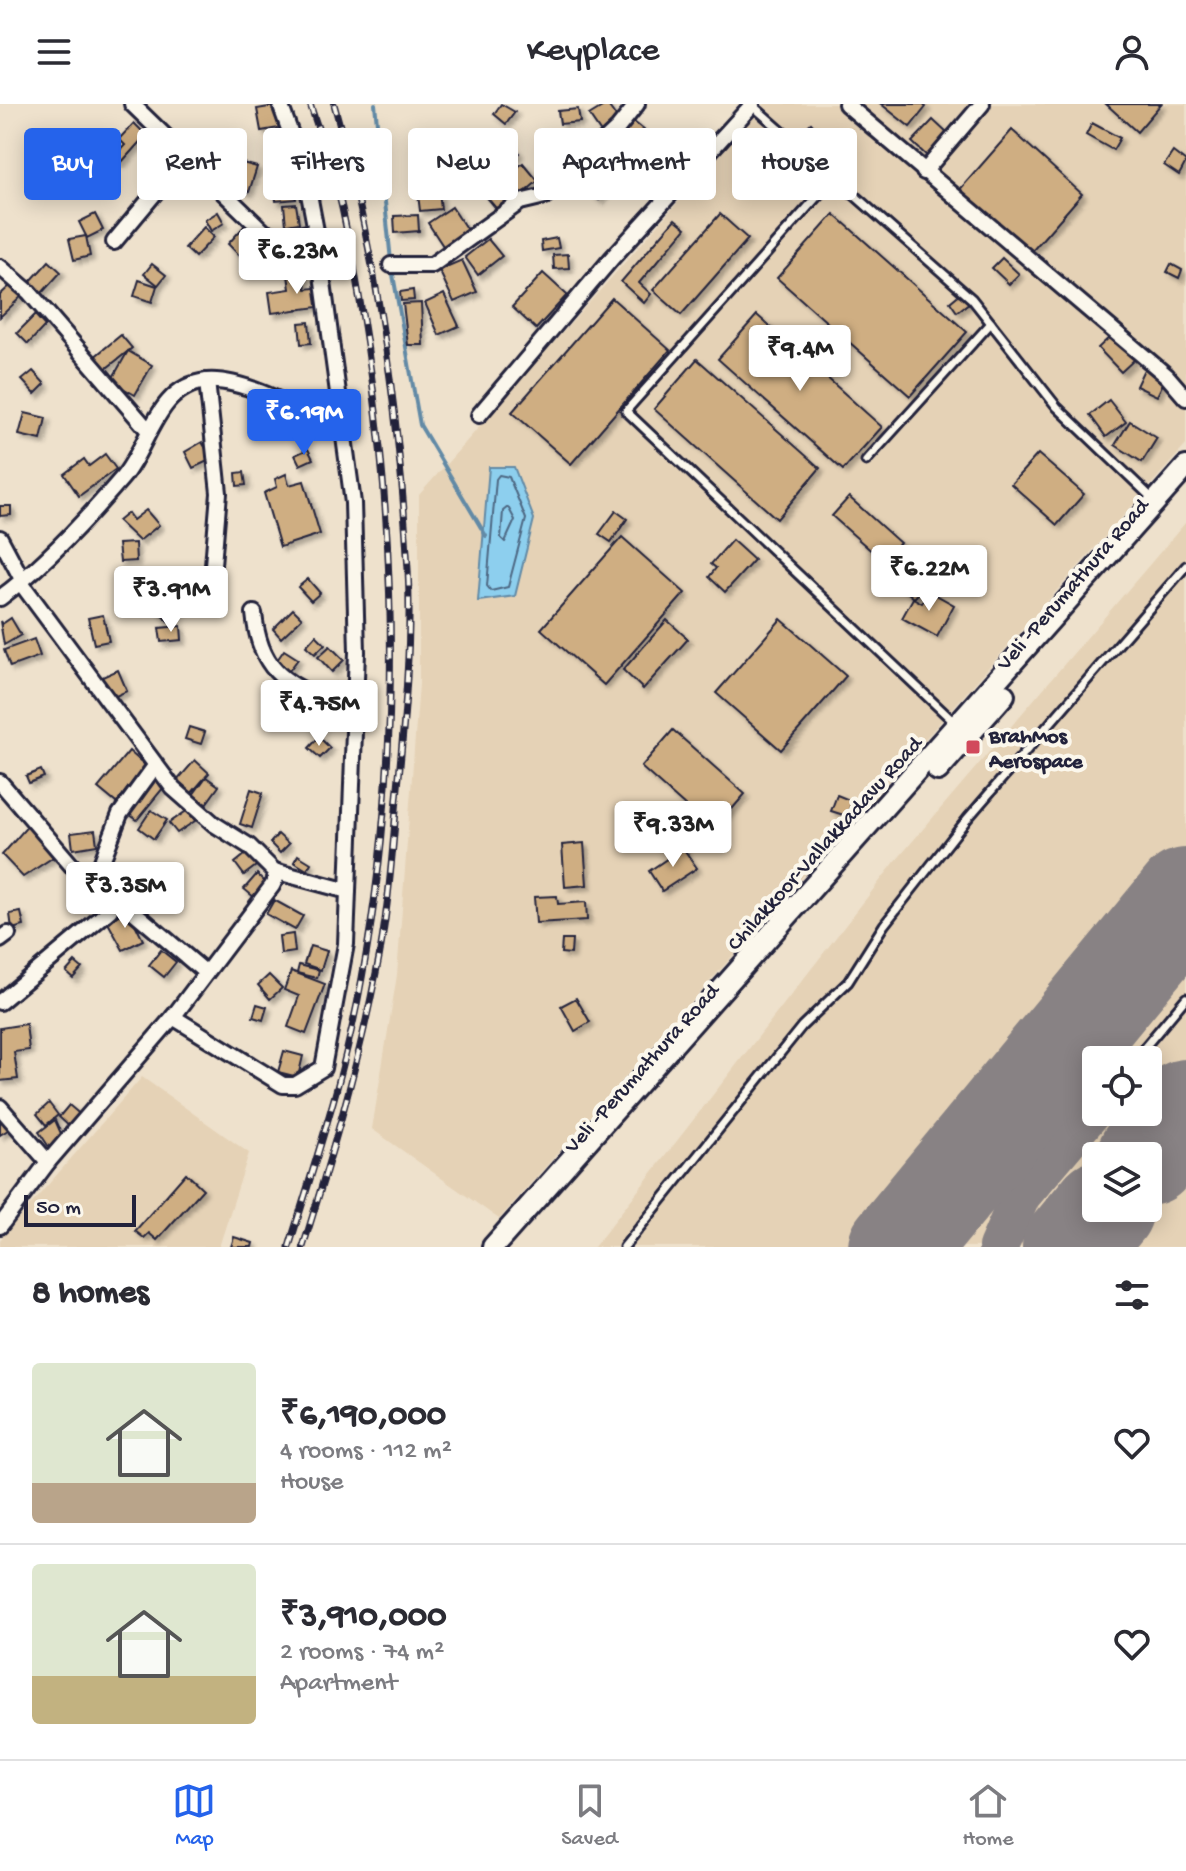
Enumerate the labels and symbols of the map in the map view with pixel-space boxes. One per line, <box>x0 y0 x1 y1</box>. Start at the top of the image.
pin: ₹6.23M <box>232 228 362 296</box>
pin: ₹9.4M <box>744 325 856 393</box>
pin: ₹6.19M <box>239 389 369 457</box>
street label: Veli -Perumathura Road <box>992 493 1157 678</box>
pin: ₹6.22M <box>864 545 994 613</box>
pin: ₹3.91M <box>106 566 236 634</box>
pin: ₹4.75M <box>254 680 384 748</box>
place label: BrahMos Aerospace <box>988 725 1083 776</box>
street label: Chilakkoor-Vallakkadavu Road <box>723 731 930 957</box>
marker: BrahMos Aerospace <box>964 738 982 756</box>
pin: ₹9.33M <box>608 801 738 869</box>
pin: ₹3.35M <box>60 862 190 930</box>
street label: Veli -Perumathura Road <box>559 978 727 1161</box>
scale bar <box>24 1191 136 1227</box>

